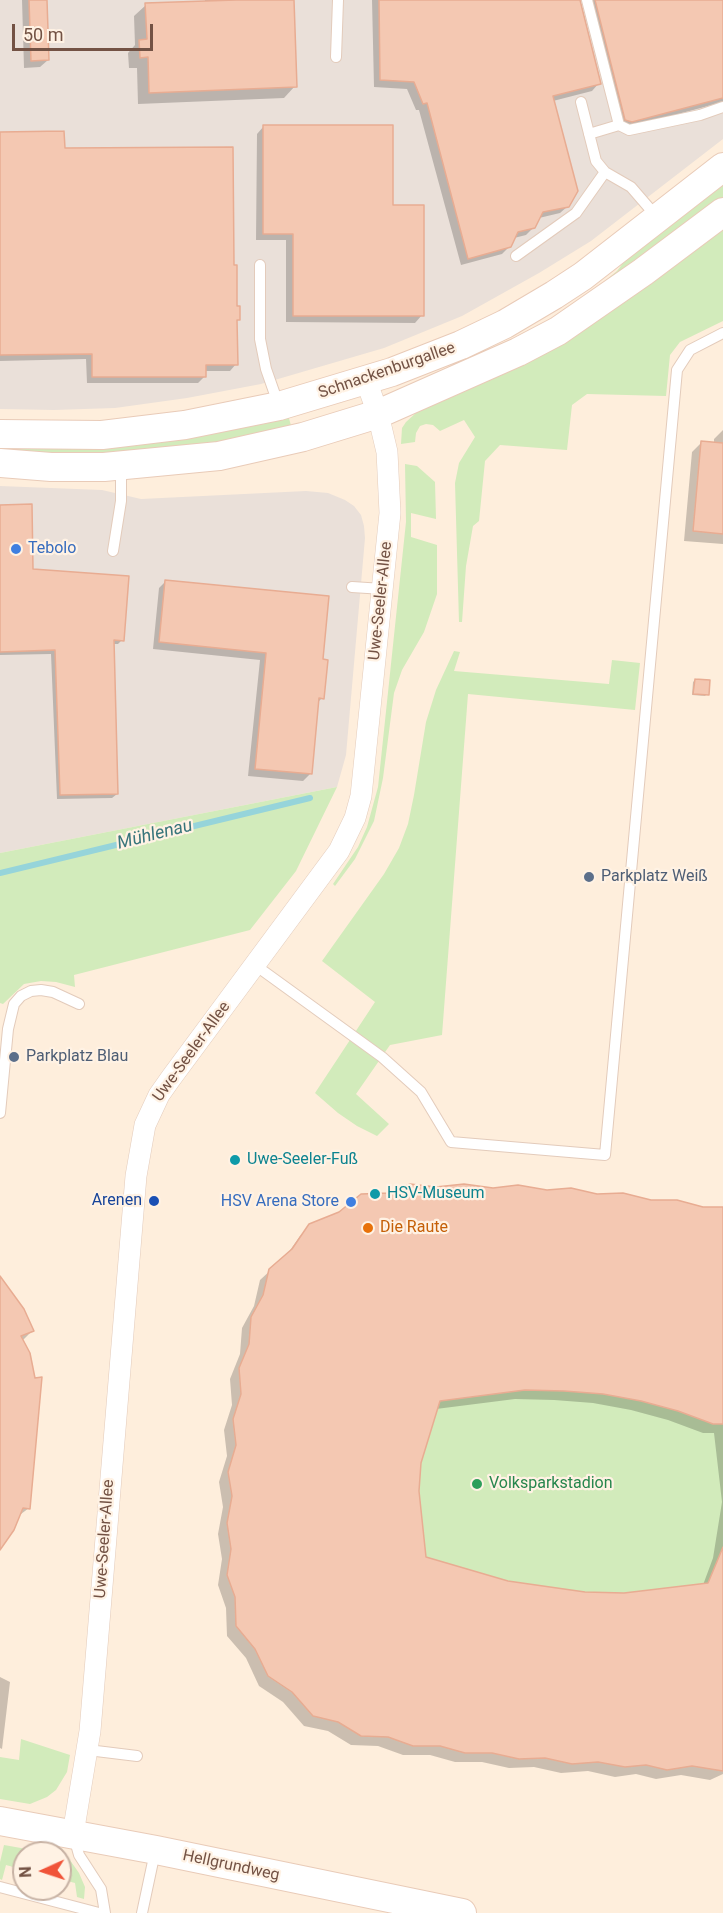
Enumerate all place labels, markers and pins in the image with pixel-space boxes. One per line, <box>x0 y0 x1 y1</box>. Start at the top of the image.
place label: Tebolo <box>28 539 76 559</box>
marker: Tebolo <box>9 542 23 556</box>
place label: Parkplatz Weiß <box>601 867 708 887</box>
marker: Parkplatz Weiß <box>582 870 596 884</box>
place label: Parkplatz Blau <box>26 1047 128 1067</box>
marker: Parkplatz Blau <box>7 1050 21 1064</box>
place label: Uwe-Seeler-Fuß <box>247 1150 358 1170</box>
marker: Uwe-Seeler-Fuß <box>228 1153 242 1167</box>
place label: HSV-Museum <box>387 1184 485 1204</box>
marker: HSV-Museum <box>368 1187 382 1201</box>
place label: Arenen <box>92 1191 142 1211</box>
place label: HSV Arena Store <box>221 1192 339 1212</box>
marker: Arenen <box>147 1194 161 1208</box>
marker: HSV Arena Store <box>344 1195 358 1209</box>
place label: Die Raute <box>380 1218 448 1238</box>
marker: Die Raute <box>361 1221 375 1235</box>
place label: Volksparkstadion <box>489 1474 612 1494</box>
marker: Volksparkstadion <box>470 1477 484 1491</box>

